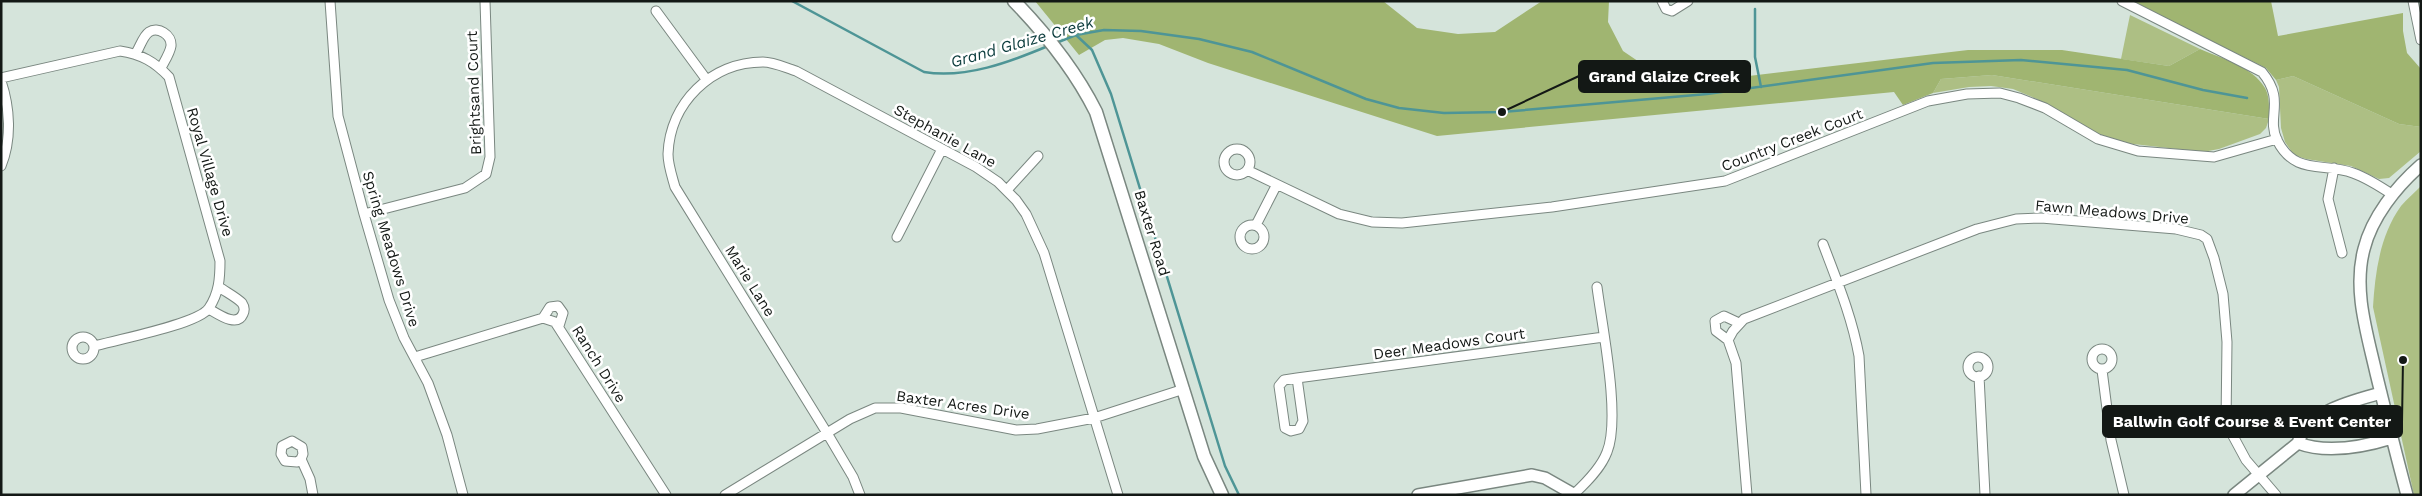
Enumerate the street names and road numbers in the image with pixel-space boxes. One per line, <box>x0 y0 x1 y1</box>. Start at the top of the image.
street label: Brightsand Court <box>463 30 485 155</box>
street label: Stephanie Lane <box>891 100 999 172</box>
street label: Country Creek Court <box>1719 104 1866 175</box>
street label: Royal Village Drive <box>183 105 237 239</box>
street label: Spring Meadows Drive <box>359 169 423 329</box>
street label: Baxter Road <box>1130 188 1174 278</box>
street label: Fawn Meadows Drive <box>2034 196 2190 228</box>
street label: Marie Lane <box>721 242 779 320</box>
street label: Ranch Drive <box>568 322 630 406</box>
street label: Deer Meadows Court <box>1372 324 1527 364</box>
street label: Baxter Acres Drive <box>895 387 1031 423</box>

